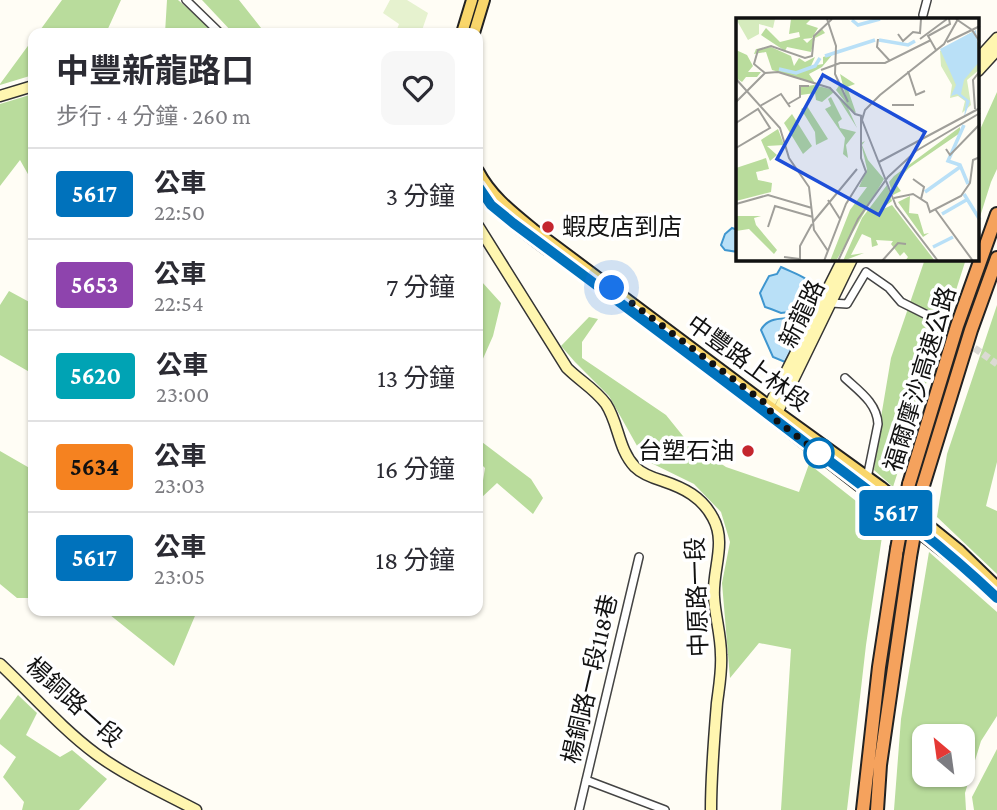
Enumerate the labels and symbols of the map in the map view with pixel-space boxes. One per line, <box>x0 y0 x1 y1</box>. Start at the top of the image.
inset map <box>736 18 979 261</box>
place label: 蝦皮店到店 <box>562 213 682 240</box>
marker: 蝦皮店到店 <box>540 219 556 235</box>
your location <box>594 270 629 305</box>
street label: 新龍路 <box>774 276 829 352</box>
street label: 福爾摩沙高速公路 <box>879 283 960 475</box>
street label: 中豐路上林段 <box>682 309 814 416</box>
place label: 台塑石油 <box>638 437 734 464</box>
unlabelled marker <box>804 438 834 468</box>
marker: 台塑石油 <box>740 443 756 459</box>
line badge: 5617 <box>847 490 945 536</box>
street label: 中原路一段 <box>681 537 712 657</box>
street label: 楊銅路一段118巷 <box>557 592 622 766</box>
street label: 楊銅路一段 <box>21 651 128 752</box>
north arrow <box>912 724 975 788</box>

